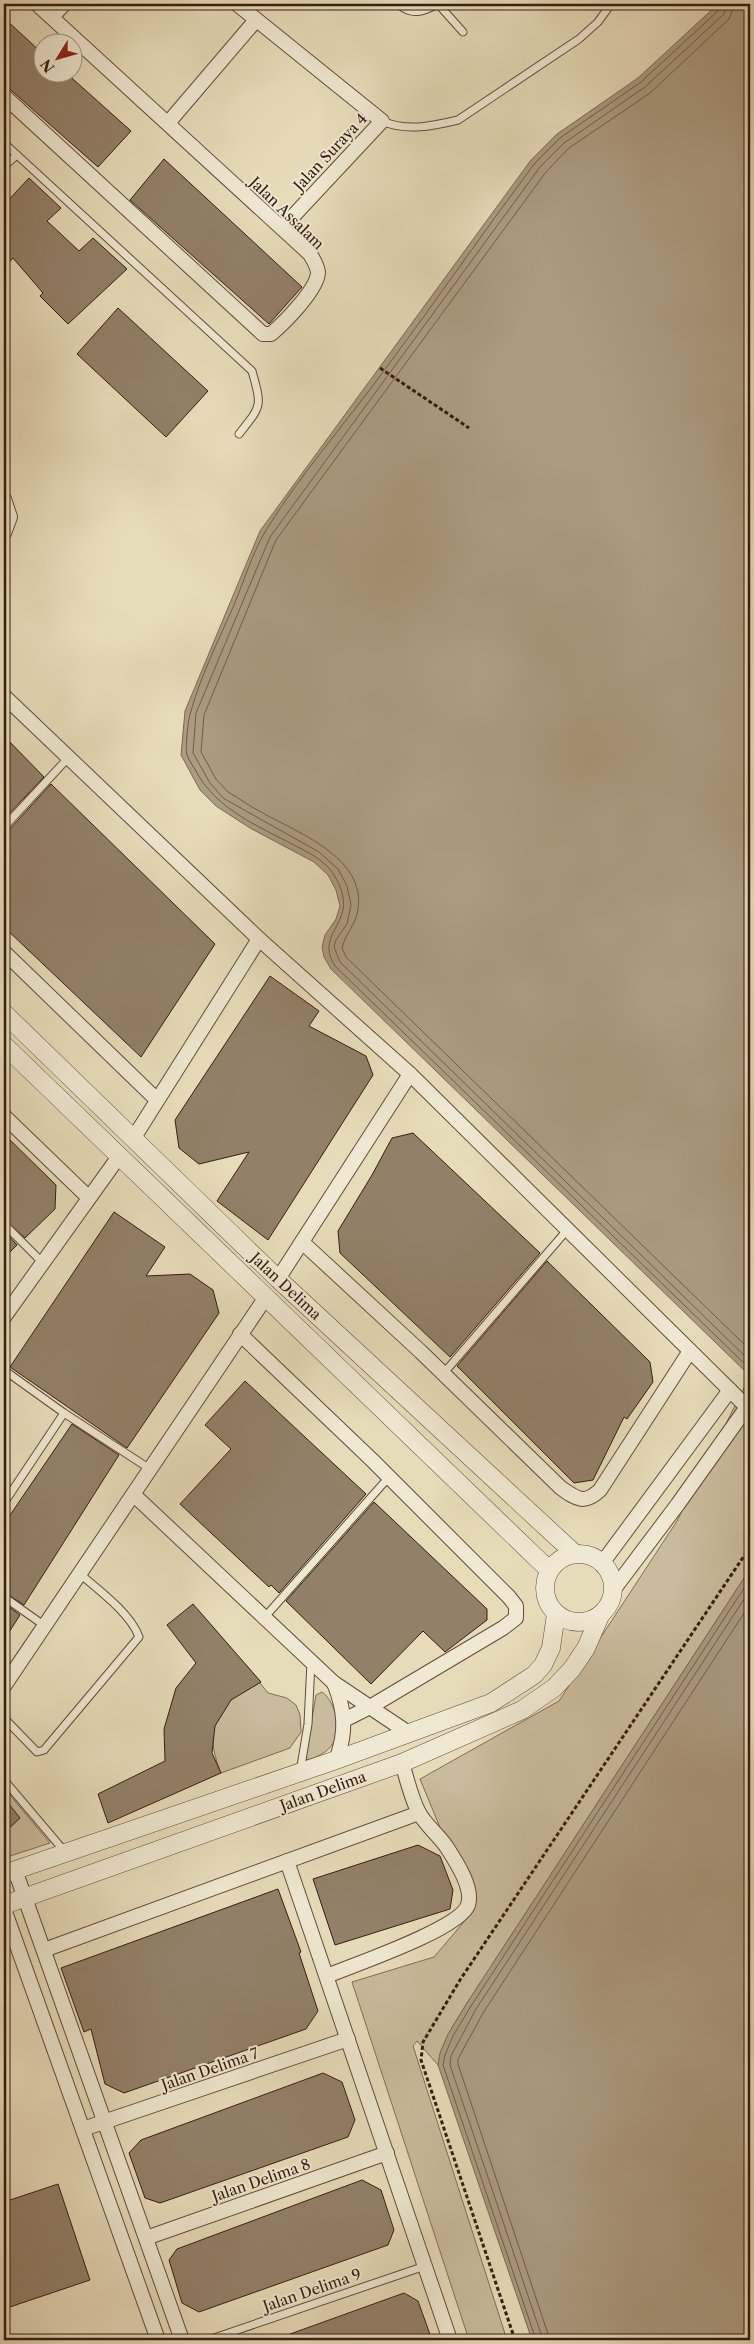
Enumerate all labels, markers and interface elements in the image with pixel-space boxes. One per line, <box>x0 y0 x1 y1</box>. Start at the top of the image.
north arrow <box>32 32 82 82</box>
text: N <box>37 56 58 76</box>
street label: Jalan Suraya 4 <box>288 109 371 196</box>
street label: Jalan Assalam <box>244 171 328 253</box>
street label: Jalan Delima <box>245 1247 326 1324</box>
street label: Jalan Delima <box>275 1767 369 1816</box>
street label: Jalan Delima 7 <box>157 2043 262 2095</box>
street label: Jalan Delima 8 <box>207 2154 313 2206</box>
street label: Jalan Delima 9 <box>258 2264 364 2316</box>

